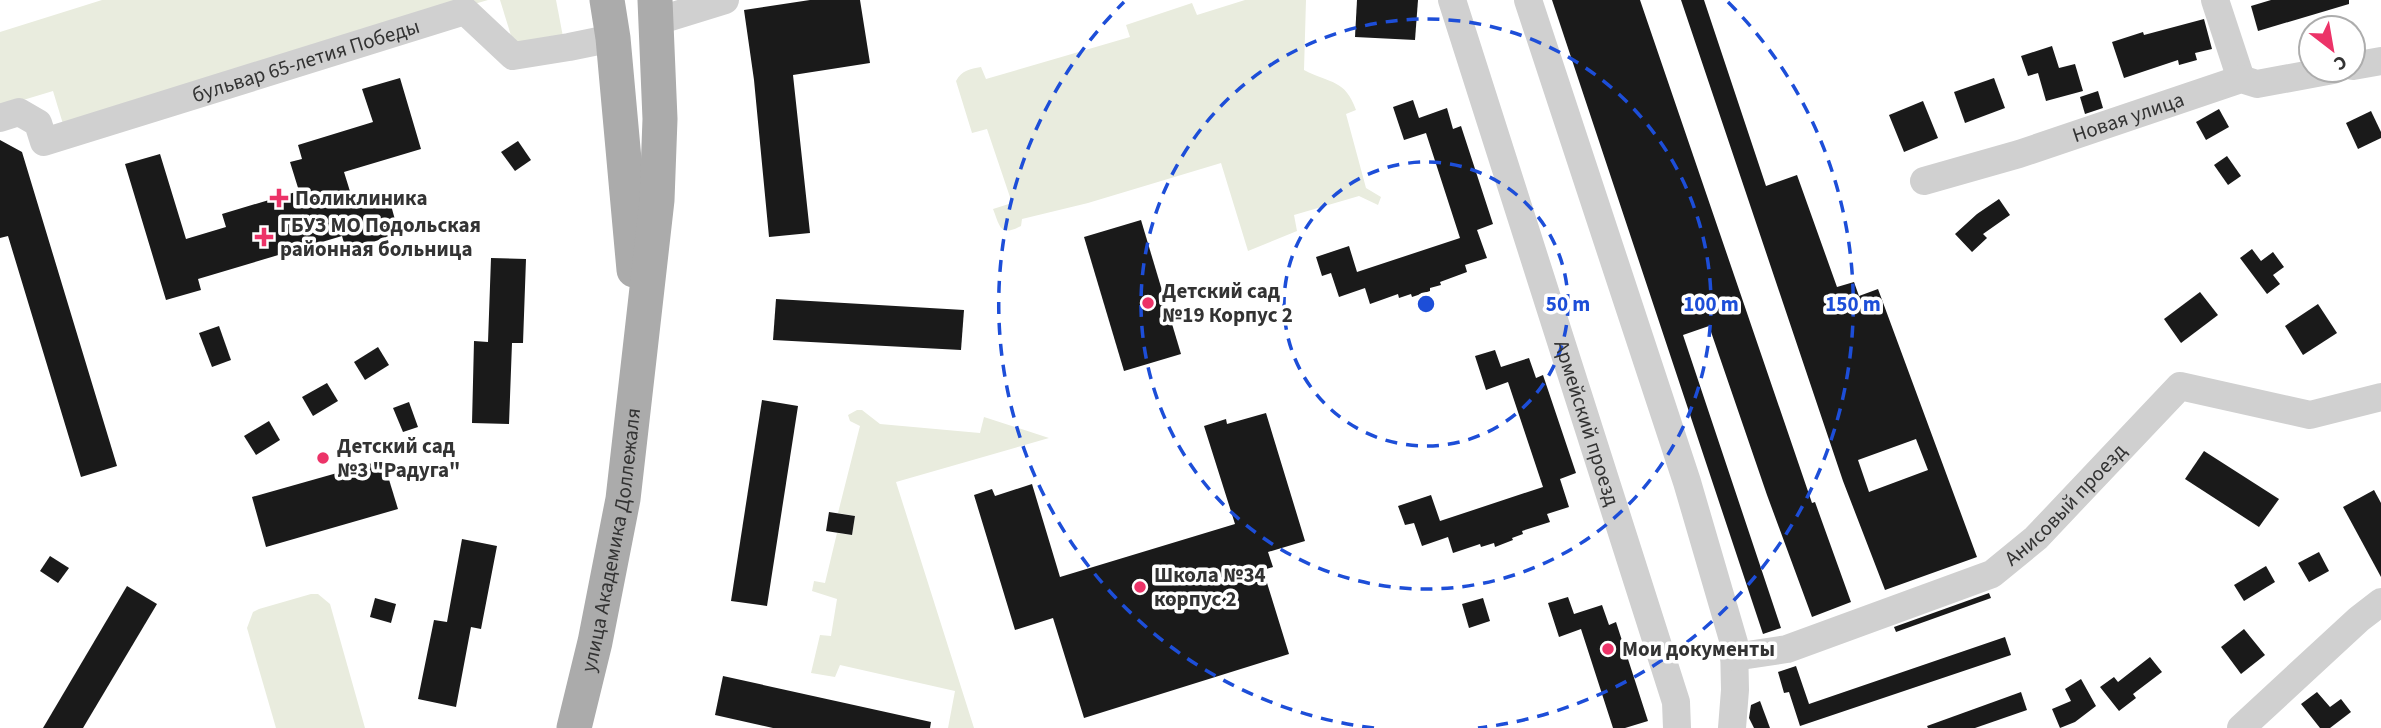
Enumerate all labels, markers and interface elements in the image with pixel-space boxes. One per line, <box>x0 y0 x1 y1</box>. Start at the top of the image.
street label: бульвар 65-летия Победы <box>188 11 423 110</box>
north arrow <box>2297 14 2367 84</box>
text: С <box>2328 48 2352 77</box>
street label: Новая улица <box>2068 84 2188 150</box>
place label: Поликлиника <box>295 183 427 213</box>
marker: Поликлиника <box>269 188 289 208</box>
place label: ГБУЗ МО Подольская районная больница <box>280 210 481 264</box>
marker: ГБУЗ МО Подольская районная больница <box>254 227 274 247</box>
place label: Детский сад №19 Корпус 2 <box>1162 276 1293 330</box>
text: 50 m <box>1546 289 1590 319</box>
text: 100 m <box>1683 289 1739 319</box>
text: 150 m <box>1825 289 1881 319</box>
centre of rings <box>1414 292 1438 316</box>
marker: Детский сад №19 Корпус 2 <box>1140 295 1156 311</box>
street label: Армейский проезд <box>1546 336 1627 510</box>
street label: улица Академика Доллежаля <box>573 406 648 675</box>
place label: Детский сад №3 "Радуга" <box>337 431 460 485</box>
street label: Анисовый проезд <box>1998 437 2133 573</box>
marker: Детский сад №3 "Радуга" <box>315 450 331 466</box>
place label: Школа №34 корпус 2 <box>1154 560 1266 614</box>
marker: Школа №34 корпус 2 <box>1132 579 1148 595</box>
place label: Мои документы <box>1622 634 1775 664</box>
marker: Мои документы <box>1600 641 1616 657</box>

